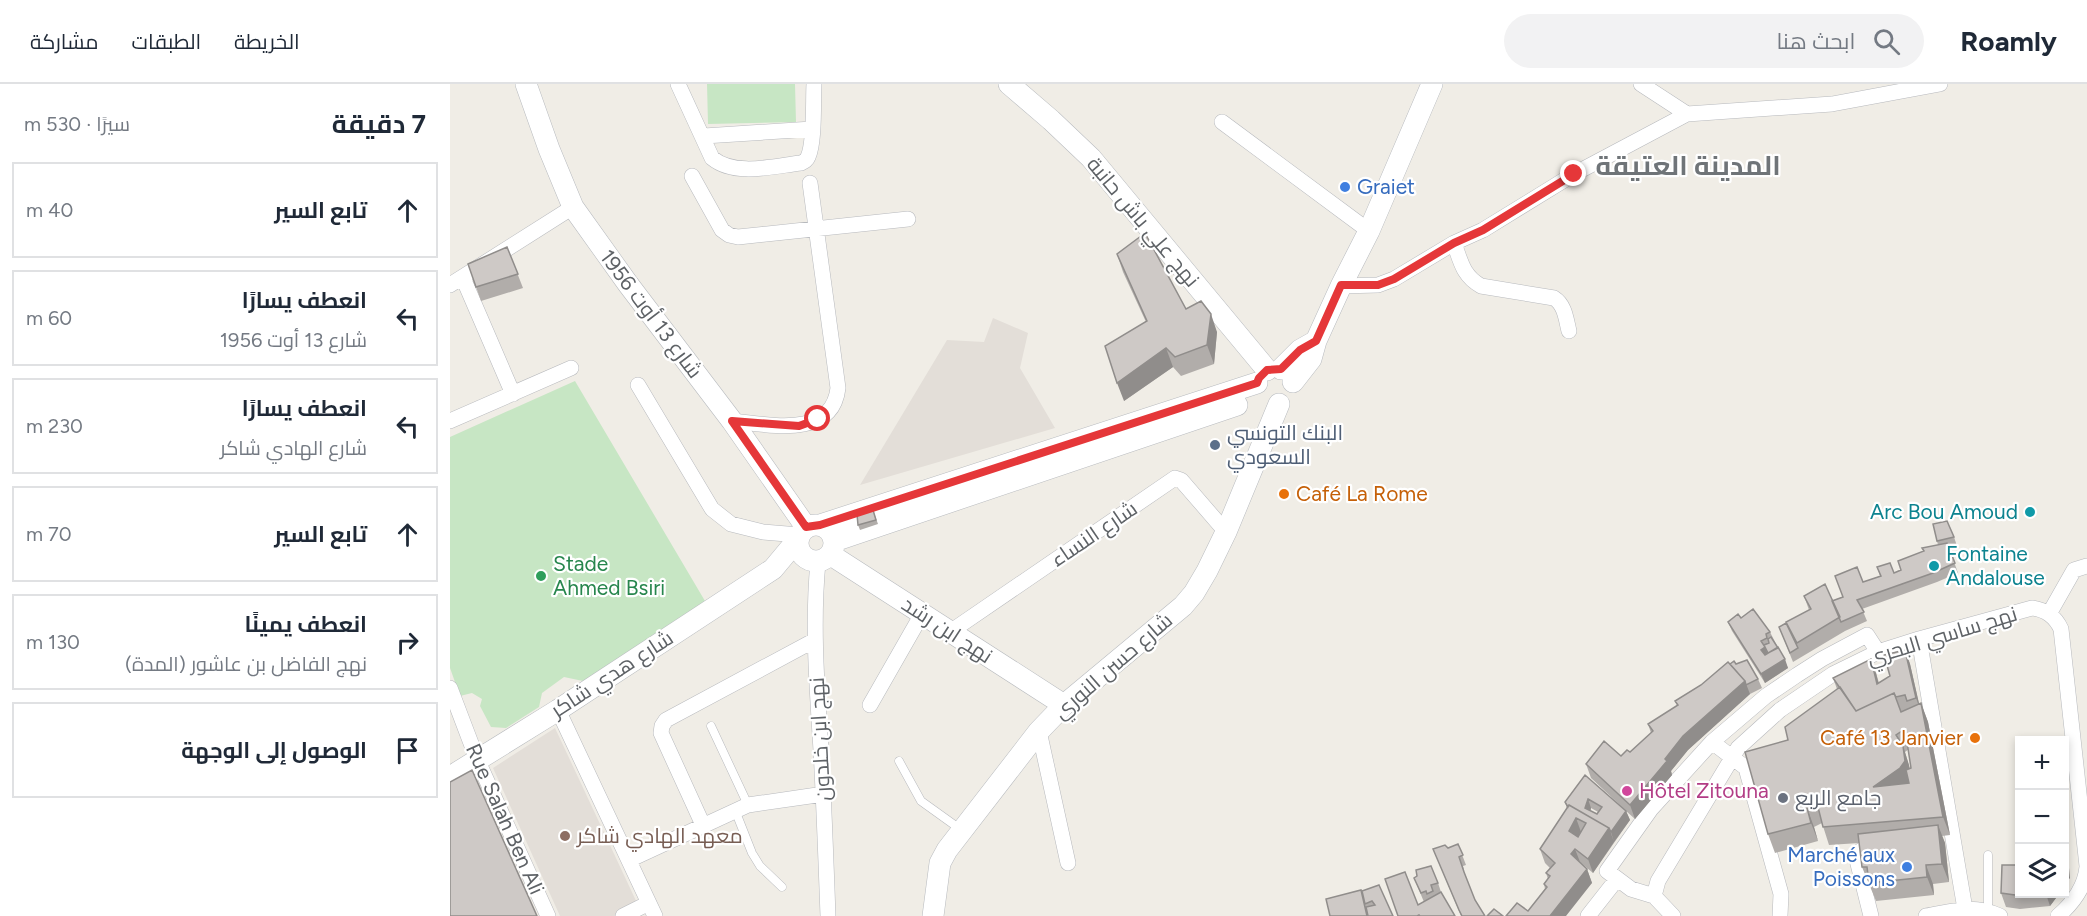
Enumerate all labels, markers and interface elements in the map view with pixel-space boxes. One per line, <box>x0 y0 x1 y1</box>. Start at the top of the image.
search box <box>1504 14 1924 68</box>
text: Roamly <box>1960 24 2057 58</box>
icon: search <box>1870 25 1903 58</box>
text: ابحث هنا <box>1776 28 1855 55</box>
text: مشاركة <box>30 29 99 54</box>
text: الطبقات <box>132 29 201 54</box>
text: الخريطة <box>234 29 300 54</box>
text: 7 دقيقة <box>332 108 426 140</box>
text: سيرًا · 530 m <box>24 112 130 136</box>
district label: المدينة العتيقة <box>1595 149 1781 182</box>
street label: نهج علي باش حانبة <box>1079 152 1205 294</box>
route end <box>1560 160 1586 186</box>
place label: Graiet <box>1357 174 1415 199</box>
marker: Graiet <box>1338 180 1352 194</box>
icon: ahead <box>391 194 424 227</box>
text: تابع السير <box>274 197 367 224</box>
text: 40 m <box>26 198 73 222</box>
street label: شارع 13 أوت 1956 <box>593 244 708 384</box>
text: انعطف يسارًا <box>242 287 367 314</box>
icon: left <box>391 302 424 335</box>
text: 60 m <box>26 306 72 330</box>
text: شارع 13 أوت 1956 <box>220 328 367 352</box>
text: انعطف يسارًا <box>242 395 367 422</box>
route start <box>804 405 830 431</box>
icon: left <box>391 410 424 443</box>
text: 230 m <box>26 414 83 438</box>
place label: البنك التونسي السعودي <box>1227 420 1343 473</box>
text: شارع الهادي شاكر <box>220 436 367 460</box>
marker: البنك التونسي السعودي <box>1208 438 1222 452</box>
place label: Café La Rome <box>1296 481 1428 506</box>
marker: Café La Rome <box>1277 487 1291 501</box>
street label: شارع النساء <box>1046 496 1143 573</box>
place label: Arc Bou Amoud <box>1870 499 2018 524</box>
marker: Arc Bou Amoud <box>2023 505 2037 519</box>
icon: ahead <box>391 518 424 551</box>
text: تابع السير <box>274 521 367 548</box>
text: 70 m <box>26 522 72 546</box>
place label: Fontaine Andalouse <box>1946 541 2045 590</box>
place label: Stade Ahmed Bsiri <box>553 551 665 600</box>
marker: Fontaine Andalouse <box>1927 559 1941 573</box>
marker: Stade Ahmed Bsiri <box>534 569 548 583</box>
street label: نهج ابن رشد <box>896 591 997 670</box>
street label: نهج ساسي البحري <box>1864 601 2021 674</box>
street label: شارع حسن النوري <box>1048 607 1180 727</box>
text: انعطف يمينًا <box>244 611 367 638</box>
street label: شارع هدي شاكر <box>545 625 680 726</box>
icon: right <box>391 626 424 659</box>
text: 130 m <box>26 630 80 654</box>
text: نهج الفاضل بن عاشور (المدة) <box>125 652 367 676</box>
street label: نهج ابن خلدون <box>804 676 837 801</box>
place label: Café 13 Janvier <box>1820 725 1963 750</box>
marker: Café 13 Janvier <box>1968 731 1982 745</box>
icon: arrive <box>391 734 424 767</box>
map controls <box>2015 736 2069 898</box>
button: + <box>2015 736 2069 790</box>
text: الوصول إلى الوجهة <box>181 737 367 764</box>
street label: Rue Salah Ben Ali <box>461 740 550 898</box>
place label: Hôtel Zitouna <box>1639 778 1769 803</box>
marker: Hôtel Zitouna <box>1620 784 1634 798</box>
place label: جامع الربع <box>1795 785 1881 812</box>
button: − <box>2015 790 2069 844</box>
marker: جامع الربع <box>1776 791 1790 805</box>
place label: معهد الهادي شاكر <box>576 823 743 852</box>
marker: معهد الهادي شاكر <box>558 829 572 843</box>
place label: Marché aux Poissons <box>1787 842 1895 891</box>
button: layers <box>2015 844 2069 898</box>
marker: Marché aux Poissons <box>1900 860 1914 874</box>

